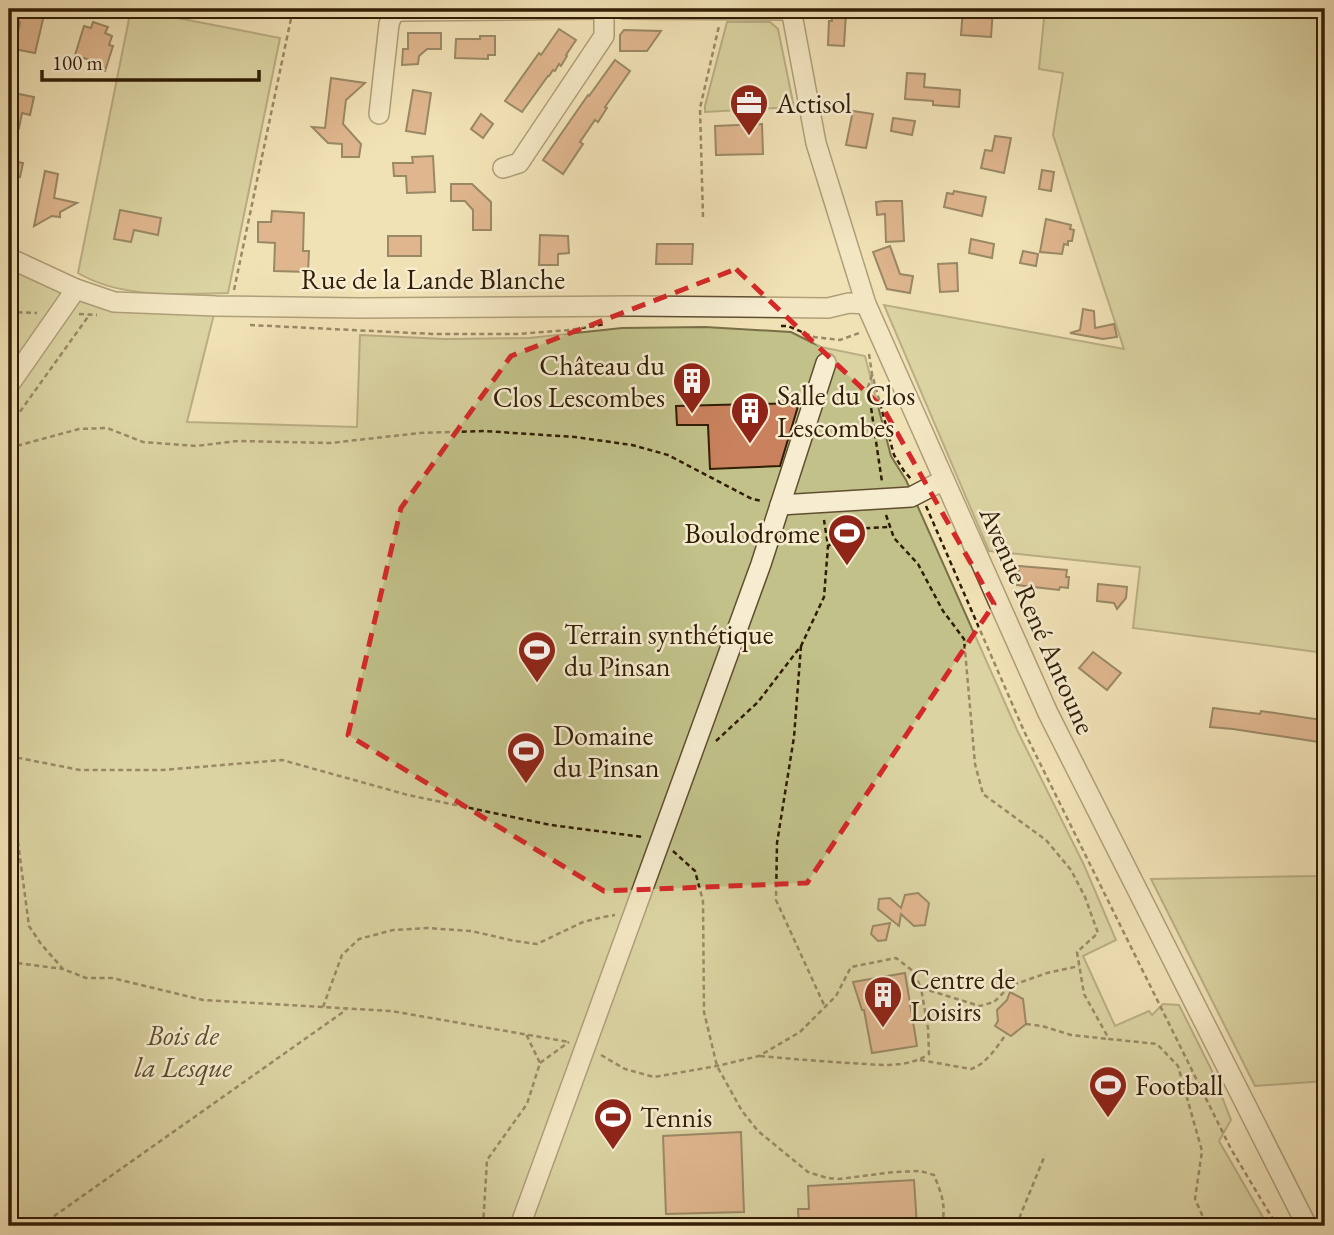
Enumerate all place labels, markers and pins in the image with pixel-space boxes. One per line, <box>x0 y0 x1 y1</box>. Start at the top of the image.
office icon: Actisol <box>728 82 770 137</box>
place label: Actisol <box>775 85 852 121</box>
place label: Château du Clos Lescombes <box>493 347 665 415</box>
building icon: Château du Clos Lescombes <box>671 360 713 415</box>
place label: Salle du Clos Lescombes <box>777 377 915 445</box>
building icon: Salle du Clos Lescombes <box>729 390 771 445</box>
sports icon: Boulodrome <box>826 512 868 567</box>
place label: Boulodrome <box>684 515 820 551</box>
place label: Terrain synthétique du Pinsan <box>564 616 774 684</box>
sports icon: Terrain synthétique du Pinsan <box>516 629 558 684</box>
place label: Domaine du Pinsan <box>553 717 660 785</box>
sports icon: Domaine du Pinsan <box>505 730 547 785</box>
place label: Centre de Loisirs <box>910 961 1015 1029</box>
building icon: Centre de Loisirs <box>862 974 904 1029</box>
sports icon: Football <box>1087 1064 1129 1119</box>
place label: Football <box>1135 1067 1224 1103</box>
sports icon: Tennis <box>592 1096 634 1151</box>
place label: Tennis <box>640 1099 712 1135</box>

